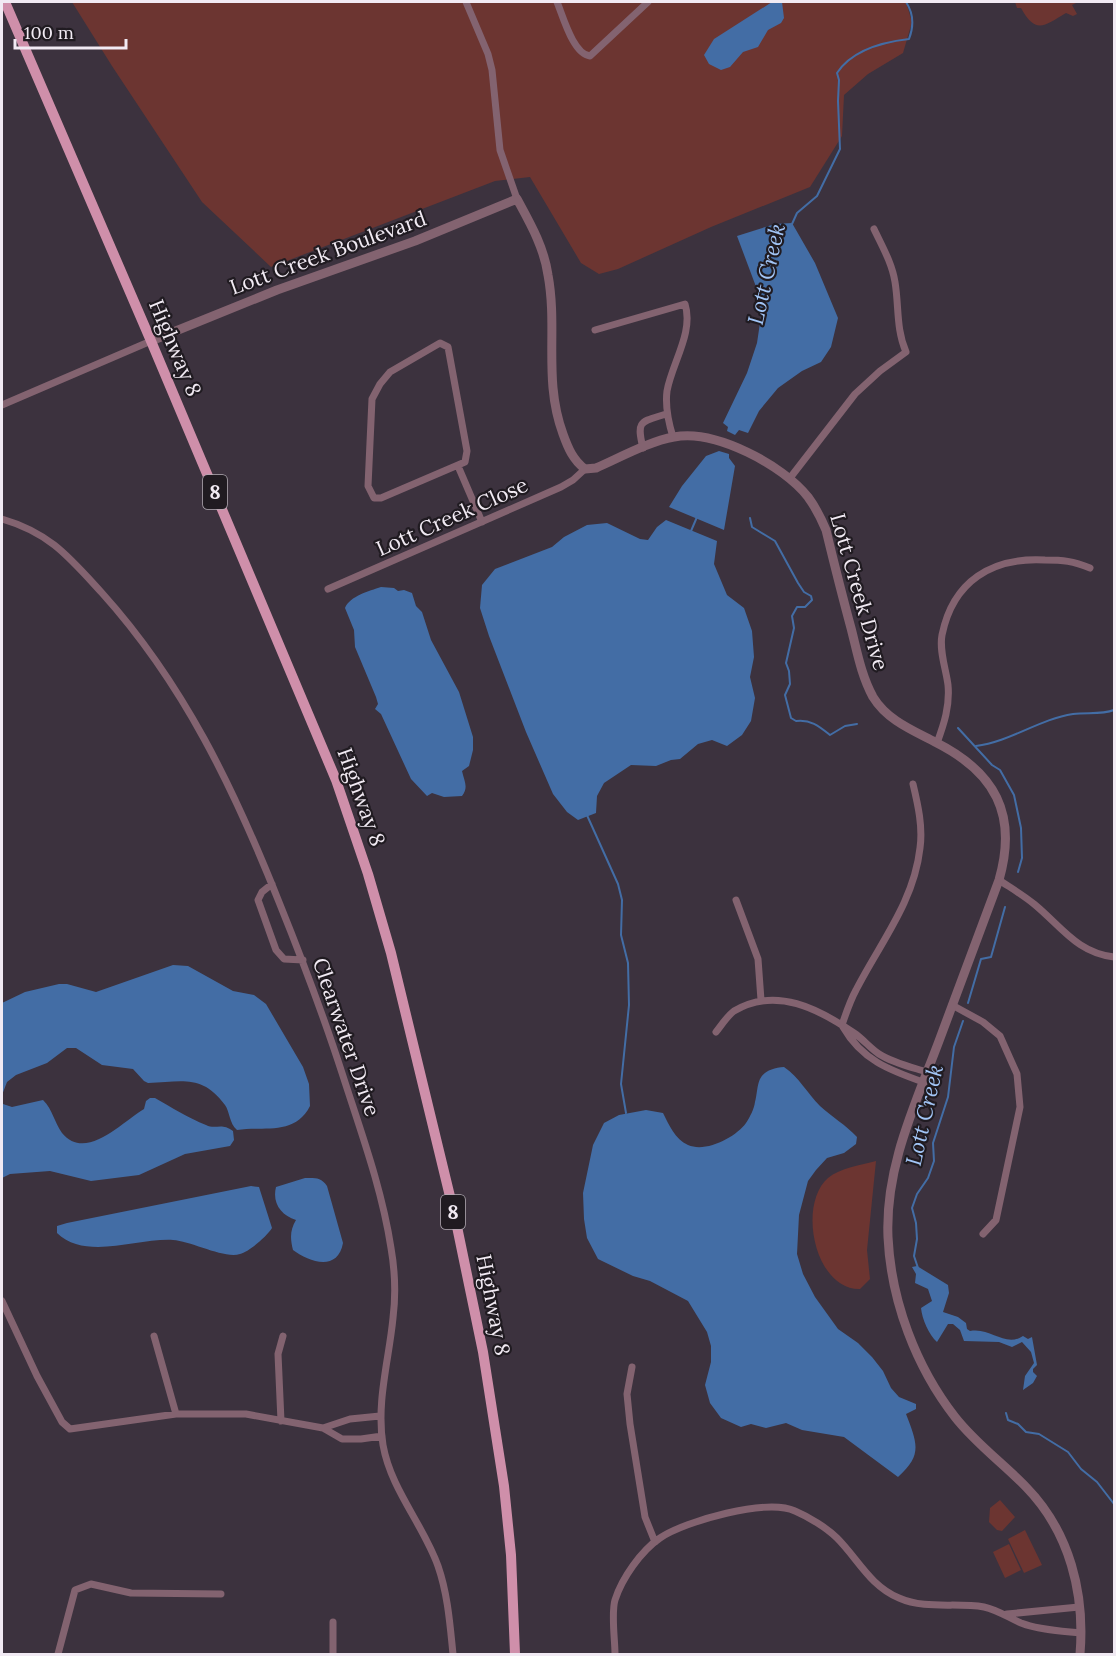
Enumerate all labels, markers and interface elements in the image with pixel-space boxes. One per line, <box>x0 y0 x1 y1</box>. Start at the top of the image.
scale bar <box>15 12 126 50</box>
text: 100 m <box>24 21 74 44</box>
street label: Lott Creek Boulevard <box>226 204 430 301</box>
water label: Lott Creek <box>741 221 791 327</box>
street label: Highway 8 <box>143 295 208 400</box>
street label: Lott Creek Close <box>372 471 532 562</box>
road number: 8 <box>203 475 227 509</box>
street label: Lott Creek Drive <box>824 510 895 673</box>
street label: Highway 8 <box>331 744 392 850</box>
street label: Clearwater Drive <box>307 954 386 1120</box>
water label: Lott Creek <box>899 1062 949 1168</box>
road number: 8 <box>441 1195 465 1229</box>
street label: Highway 8 <box>470 1252 517 1358</box>

